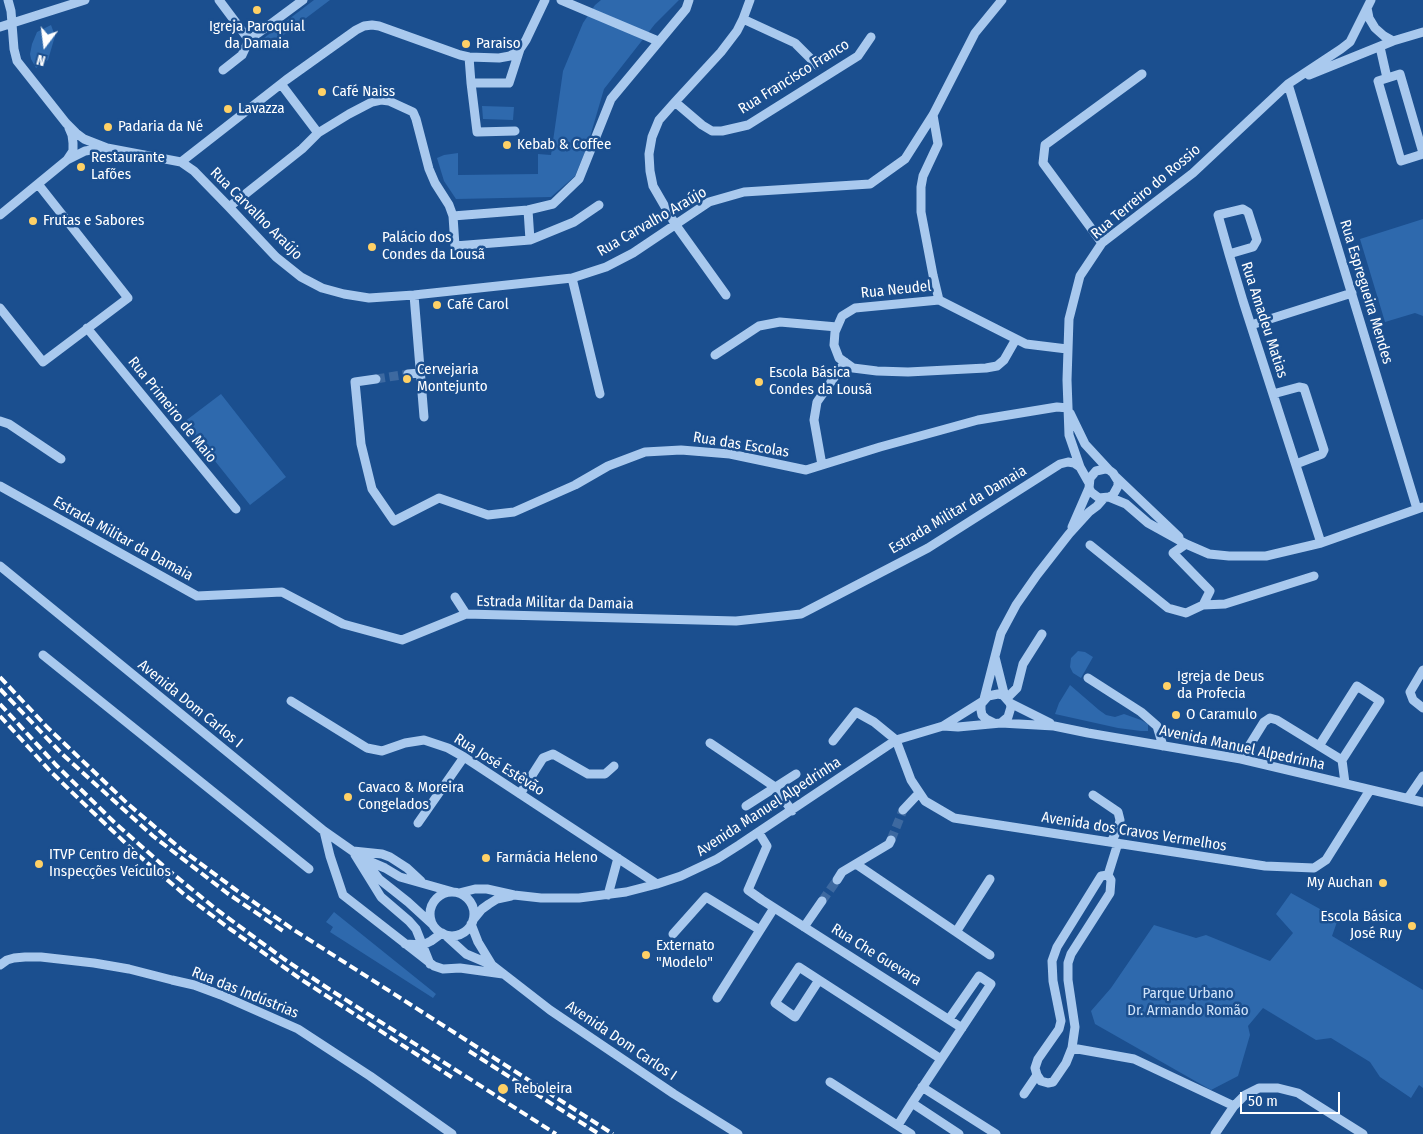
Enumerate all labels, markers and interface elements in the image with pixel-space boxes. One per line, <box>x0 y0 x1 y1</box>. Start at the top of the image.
marker: Igreja Paroquial da Damaia <box>251 4 263 16</box>
place label: Igreja Paroquial da Damaia <box>209 18 305 53</box>
north arrow <box>20 20 70 70</box>
place label: Paraiso <box>476 35 521 53</box>
street label: Rua Francisco Franco <box>735 36 853 118</box>
marker: Paraiso <box>460 38 472 50</box>
text: N <box>35 51 47 69</box>
place label: Café Naiss <box>332 83 395 101</box>
marker: Café Naiss <box>316 86 328 98</box>
place label: Lavazza <box>238 100 284 118</box>
marker: Lavazza <box>222 103 234 115</box>
place label: Padaria da Né <box>118 118 203 136</box>
marker: Padaria da Né <box>102 121 114 133</box>
place label: Kebab & Coffee <box>517 136 611 154</box>
marker: Kebab & Coffee <box>501 139 513 151</box>
street label: Rua Terreiro do Rossio <box>1088 141 1204 243</box>
place label: Restaurante Lafões <box>91 149 165 184</box>
marker: Restaurante Lafões <box>75 161 87 173</box>
street label: Rua Carvalho Araújo <box>206 164 306 264</box>
street label: Rua Carvalho Araújo <box>594 183 710 261</box>
place label: Frutas e Sabores <box>43 212 144 230</box>
marker: Frutas e Sabores <box>27 215 39 227</box>
street label: Rua Espregueira Mendes <box>1335 218 1397 366</box>
place label: Palácio dos Condes da Lousã <box>382 229 485 264</box>
marker: Palácio dos Condes da Lousã <box>366 241 378 253</box>
street label: Rua Amadeu Matias <box>1237 260 1291 380</box>
street label: Rua Neudel <box>860 277 932 303</box>
place label: Café Carol <box>447 296 509 314</box>
marker: Café Carol <box>431 299 443 311</box>
street label: Rua Primeiro de Maio <box>124 353 220 467</box>
place label: Cervejaria Montejunto <box>417 361 488 396</box>
place label: Escola Básica Condes da Lousã <box>769 364 872 399</box>
marker: Cervejaria Montejunto <box>401 373 413 385</box>
marker: Escola Básica Condes da Lousã <box>753 376 765 388</box>
street label: Rua das Escolas <box>692 429 790 461</box>
street label: Estrada Militar da Damaia <box>886 462 1030 558</box>
street label: Estrada Militar da Damaia <box>50 493 196 585</box>
street label: Estrada Militar da Damaia <box>476 593 634 613</box>
street label: Avenida Dom Carlos I <box>134 656 246 752</box>
place label: Igreja de Deus da Profecia <box>1177 668 1264 703</box>
marker: Igreja de Deus da Profecia <box>1161 680 1173 692</box>
place label: O Caramulo <box>1186 706 1257 724</box>
marker: O Caramulo <box>1170 709 1182 721</box>
street label: Avenida Manuel Alpedrinha <box>1158 722 1326 774</box>
street label: Rua José Estêvão <box>450 730 548 800</box>
street label: Avenida Manuel Alpedrinha <box>693 754 845 860</box>
place label: Cavaco & Moreira Congelados <box>358 779 464 814</box>
marker: Cavaco & Moreira Congelados <box>342 791 354 803</box>
street label: Avenida dos Cravos Vermelhos <box>1040 808 1228 856</box>
place label: ITVP Centro de Inspecções Veículos <box>49 846 171 881</box>
place label: Farmácia Heleno <box>496 849 598 867</box>
marker: Farmácia Heleno <box>480 852 492 864</box>
marker: ITVP Centro de Inspecções Veículos <box>33 858 45 870</box>
place label: My Auchan <box>1307 874 1373 892</box>
marker: My Auchan <box>1377 877 1389 889</box>
place label: Escola Básica José Ruy <box>1321 908 1402 943</box>
street label: Rua Che Guevara <box>828 920 924 990</box>
marker: Escola Básica José Ruy <box>1406 920 1418 932</box>
place label: Externato "Modelo" <box>656 937 715 972</box>
marker: Externato "Modelo" <box>640 949 652 961</box>
street label: Rua das Indústrias <box>189 963 301 1023</box>
park label: Parque Urbano Dr. Armando Romão <box>1127 985 1249 1020</box>
street label: Avenida Dom Carlos I <box>562 997 680 1085</box>
place label: Reboleira <box>514 1080 572 1098</box>
marker: Reboleira <box>496 1082 510 1096</box>
scale bar <box>1243 1082 1343 1114</box>
text: 50 m <box>1248 1092 1278 1110</box>

